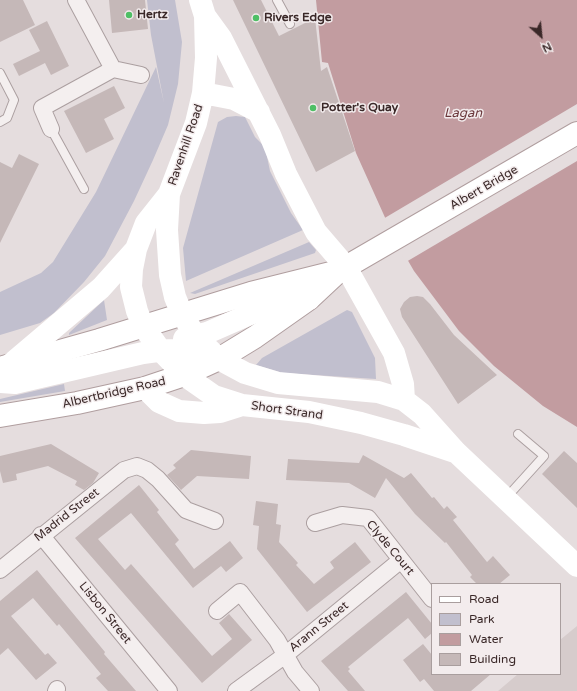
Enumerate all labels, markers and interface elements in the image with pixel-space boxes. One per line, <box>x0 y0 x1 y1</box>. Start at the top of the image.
place label: Hertz <box>137 8 168 22</box>
marker: Hertz <box>124 10 134 20</box>
place label: Rivers Edge <box>264 11 331 25</box>
marker: Rivers Edge <box>251 13 261 23</box>
north arrow <box>521 16 561 56</box>
text: N <box>540 39 554 55</box>
place label: Potter's Quay <box>321 101 398 115</box>
street label: Ravenhill Road <box>165 102 207 188</box>
marker: Potter's Quay <box>308 103 318 113</box>
water label: Lagan <box>444 106 482 122</box>
street label: Albert Bridge <box>447 163 521 213</box>
street label: Albertbridge Road <box>61 374 167 412</box>
street label: Short Strand <box>250 399 324 423</box>
street label: Madrid Street <box>32 485 102 545</box>
street label: Clyde Court <box>363 518 417 578</box>
street label: Lisbon Street <box>76 579 134 647</box>
legend <box>431 583 561 675</box>
text: Road <box>469 592 499 606</box>
street label: Arann Street <box>286 599 352 655</box>
text: Park <box>469 612 495 626</box>
text: Water <box>469 632 503 646</box>
text: Building <box>469 652 516 666</box>

